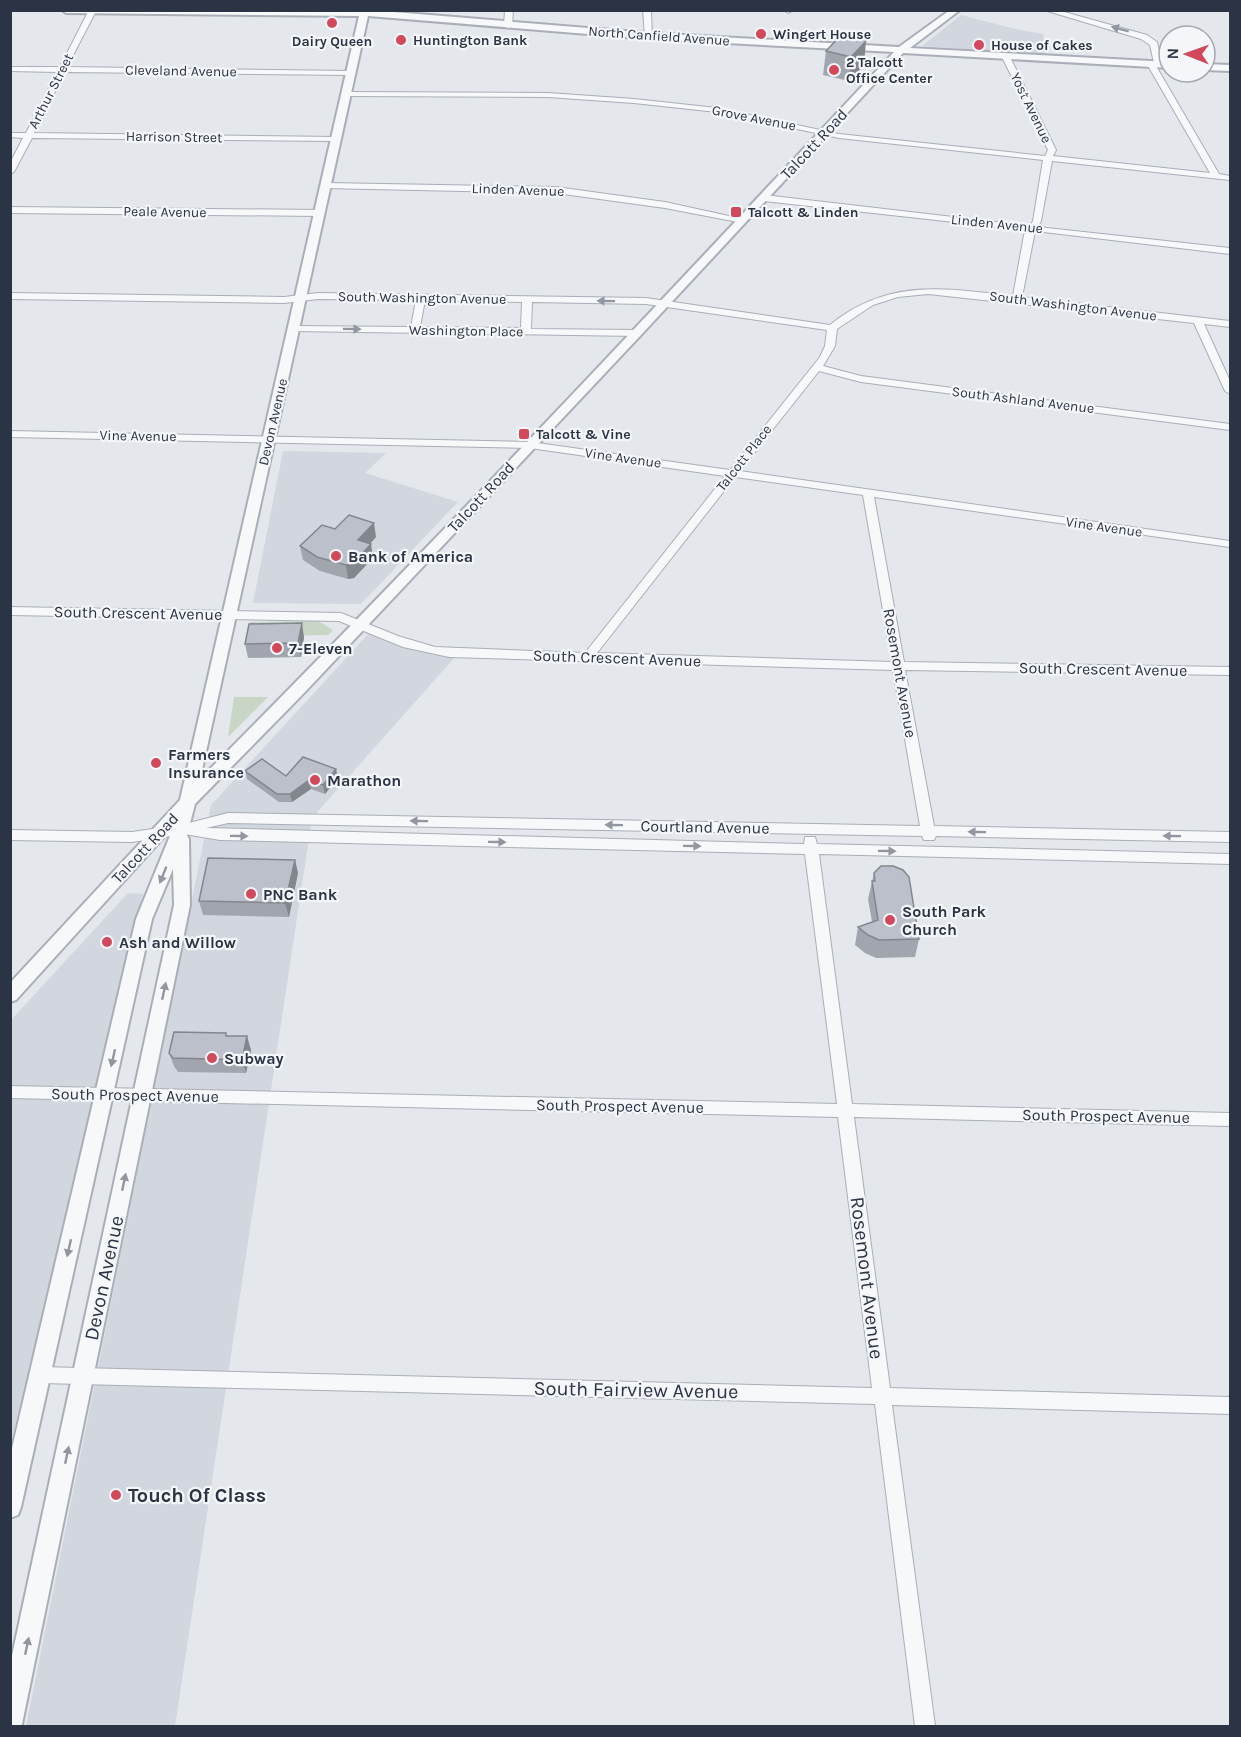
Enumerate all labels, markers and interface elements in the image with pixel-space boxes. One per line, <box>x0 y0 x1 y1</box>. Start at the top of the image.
marker: Dairy Queen <box>325 16 339 30</box>
street label: North Canfield Avenue <box>588 23 730 49</box>
one-way arrow <box>1111 24 1129 33</box>
north arrow <box>1157 24 1217 84</box>
place label: Wingert House <box>773 26 871 43</box>
marker: Wingert House <box>754 27 768 41</box>
place label: Huntington Bank <box>413 32 528 49</box>
place label: Dairy Queen <box>292 33 372 50</box>
marker: Huntington Bank <box>394 33 408 47</box>
place label: House of Cakes <box>991 37 1093 54</box>
marker: House of Cakes <box>972 38 986 52</box>
text: N <box>1163 48 1182 60</box>
street label: Arthur Street <box>25 51 77 131</box>
place label: 2 Talcott Office Center <box>846 54 933 87</box>
street label: Cleveland Avenue <box>125 62 237 80</box>
marker: 2 Talcott Office Center <box>827 63 841 77</box>
street label: Yost Avenue <box>1007 70 1055 146</box>
street label: Grove Avenue <box>710 102 798 134</box>
street label: Talcott Road <box>777 105 851 183</box>
street label: Harrison Street <box>126 128 222 146</box>
street label: Linden Avenue <box>471 180 565 200</box>
street label: Peale Avenue <box>123 203 207 221</box>
place label: Talcott & Linden <box>748 204 859 221</box>
marker: Talcott & Linden <box>729 205 743 219</box>
street label: Linden Avenue <box>950 211 1044 237</box>
street label: South Washington Avenue <box>988 287 1158 325</box>
street label: South Washington Avenue <box>338 288 506 308</box>
one-way arrow <box>596 296 615 305</box>
street label: Washington Place <box>409 322 523 340</box>
one-way arrow <box>343 325 362 334</box>
street label: Devon Avenue <box>255 377 291 467</box>
street label: South Ashland Avenue <box>951 383 1095 417</box>
street label: Talcott Place <box>713 421 775 495</box>
place label: Talcott & Vine <box>536 426 631 443</box>
street label: Vine Avenue <box>99 427 177 445</box>
marker: Talcott & Vine <box>517 427 531 441</box>
street label: Vine Avenue <box>584 444 662 472</box>
street label: Talcott Road <box>444 458 518 536</box>
street label: Vine Avenue <box>1065 513 1143 541</box>
place label: Bank of America <box>348 547 473 566</box>
marker: Bank of America <box>329 549 343 563</box>
street label: South Crescent Avenue <box>54 602 222 624</box>
street label: Rosemont Avenue <box>879 607 921 739</box>
place label: 7-Eleven <box>289 639 352 658</box>
marker: 7-Eleven <box>270 641 284 655</box>
street label: South Crescent Avenue <box>533 646 701 670</box>
street label: South Crescent Avenue <box>1019 658 1187 680</box>
place label: Farmers Insurance <box>168 745 244 782</box>
marker: Farmers Insurance <box>149 756 163 770</box>
place label: Marathon <box>327 771 401 790</box>
marker: Marathon <box>308 773 322 787</box>
street label: Talcott Road <box>108 809 182 887</box>
one-way arrow <box>410 816 429 826</box>
street label: Courtland Avenue <box>640 816 770 838</box>
one-way arrow <box>605 820 624 830</box>
one-way arrow <box>968 827 987 837</box>
one-way arrow <box>229 831 248 841</box>
one-way arrow <box>1163 831 1182 841</box>
one-way arrow <box>487 837 506 847</box>
one-way arrow <box>682 842 701 851</box>
one-way arrow <box>877 846 896 855</box>
one-way arrow <box>157 866 167 884</box>
place label: PNC Bank <box>263 885 338 904</box>
marker: PNC Bank <box>244 887 258 901</box>
place label: South Park Church <box>902 902 987 939</box>
marker: South Park Church <box>883 913 897 927</box>
place label: Ash and Willow <box>119 933 236 952</box>
marker: Ash and Willow <box>100 935 114 949</box>
one-way arrow <box>160 981 169 1000</box>
one-way arrow <box>107 1049 117 1067</box>
place label: Subway <box>224 1049 284 1068</box>
marker: Subway <box>205 1051 219 1065</box>
street label: South Prospect Avenue <box>51 1084 219 1106</box>
street label: South Prospect Avenue <box>536 1095 704 1117</box>
street label: South Prospect Avenue <box>1022 1105 1190 1127</box>
one-way arrow <box>120 1172 129 1191</box>
street label: Rosemont Avenue <box>846 1195 888 1361</box>
street label: Devon Avenue <box>80 1213 128 1343</box>
one-way arrow <box>64 1239 74 1258</box>
street label: South Fairview Avenue <box>533 1377 739 1403</box>
one-way arrow <box>63 1445 72 1464</box>
place label: Touch Of Class <box>128 1484 266 1507</box>
marker: Touch Of Class <box>109 1488 123 1502</box>
one-way arrow <box>23 1636 32 1655</box>

